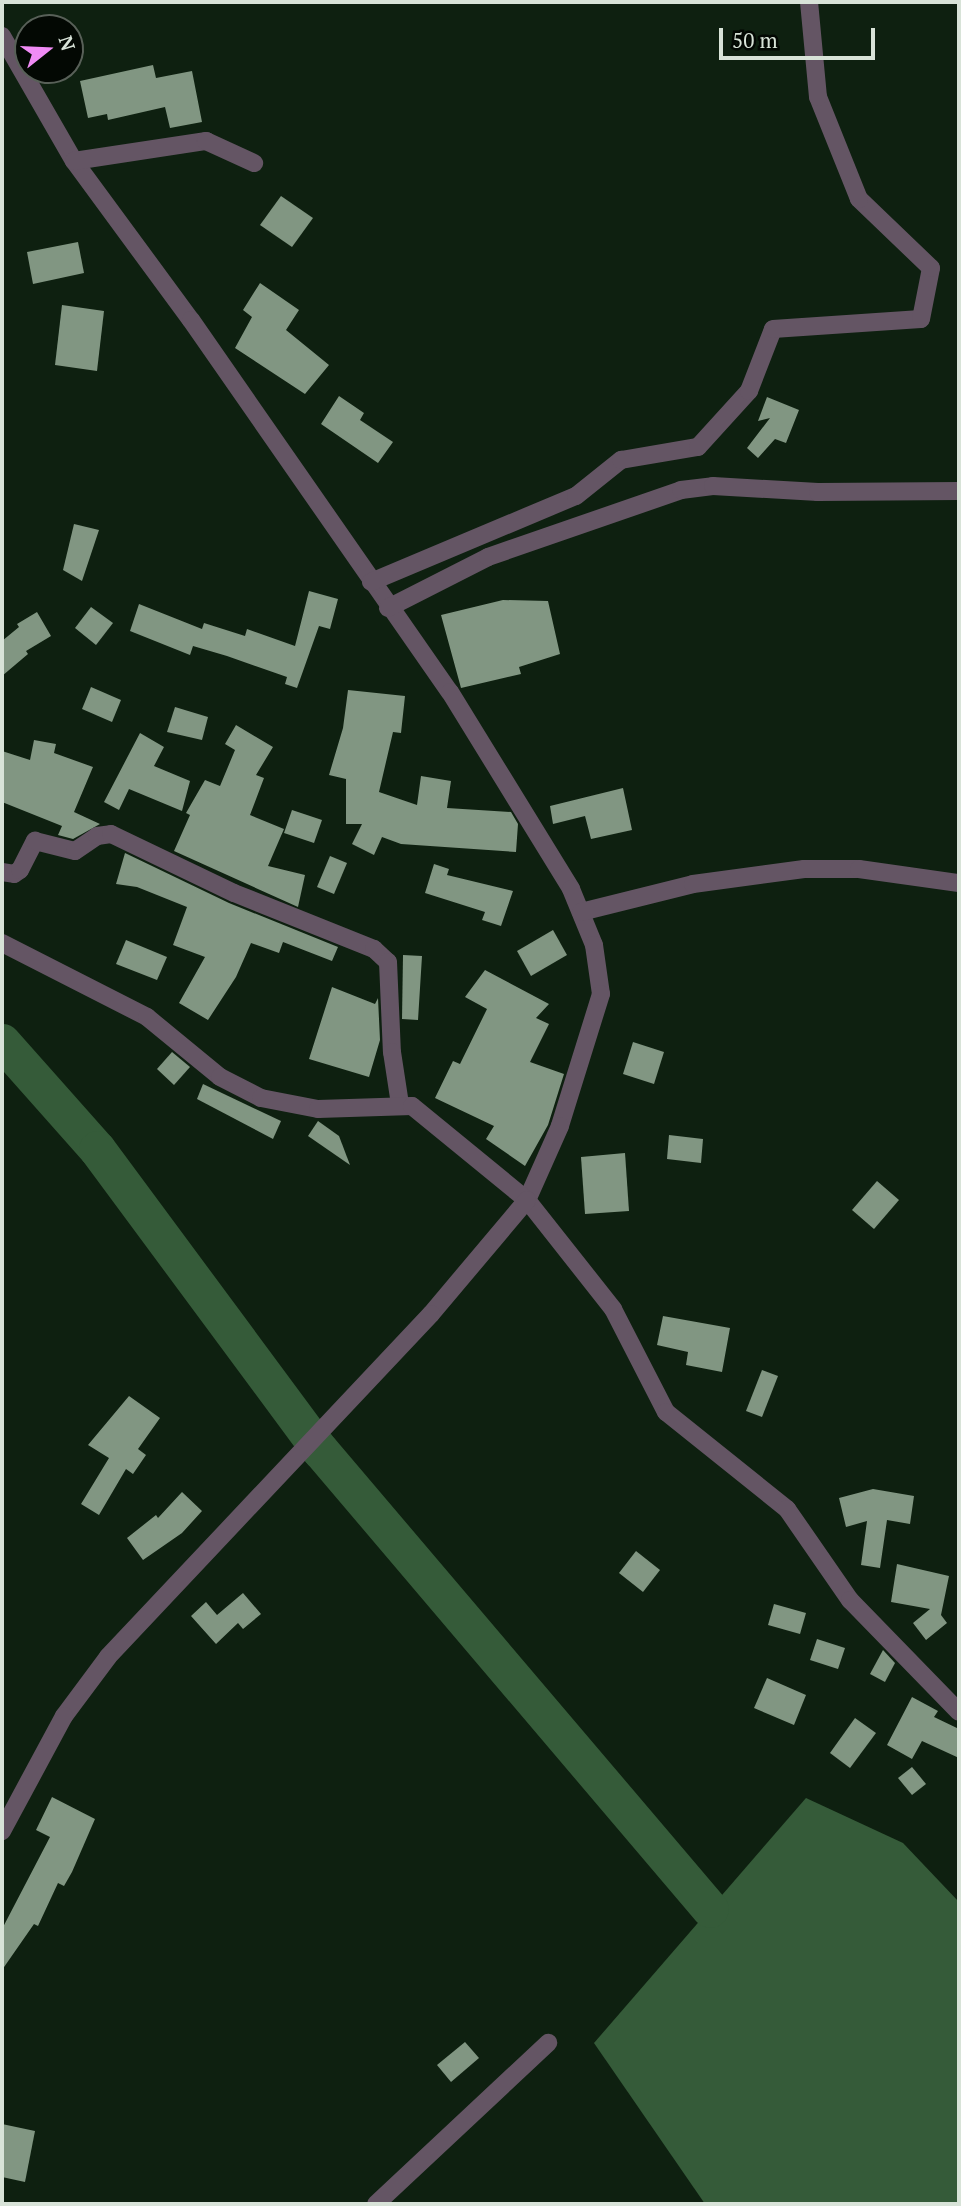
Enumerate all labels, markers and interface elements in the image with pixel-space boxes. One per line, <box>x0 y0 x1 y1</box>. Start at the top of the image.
north arrow <box>14 14 84 84</box>
scale bar <box>723 14 879 58</box>
text: 50 m <box>732 26 778 54</box>
text: N <box>53 32 82 54</box>

